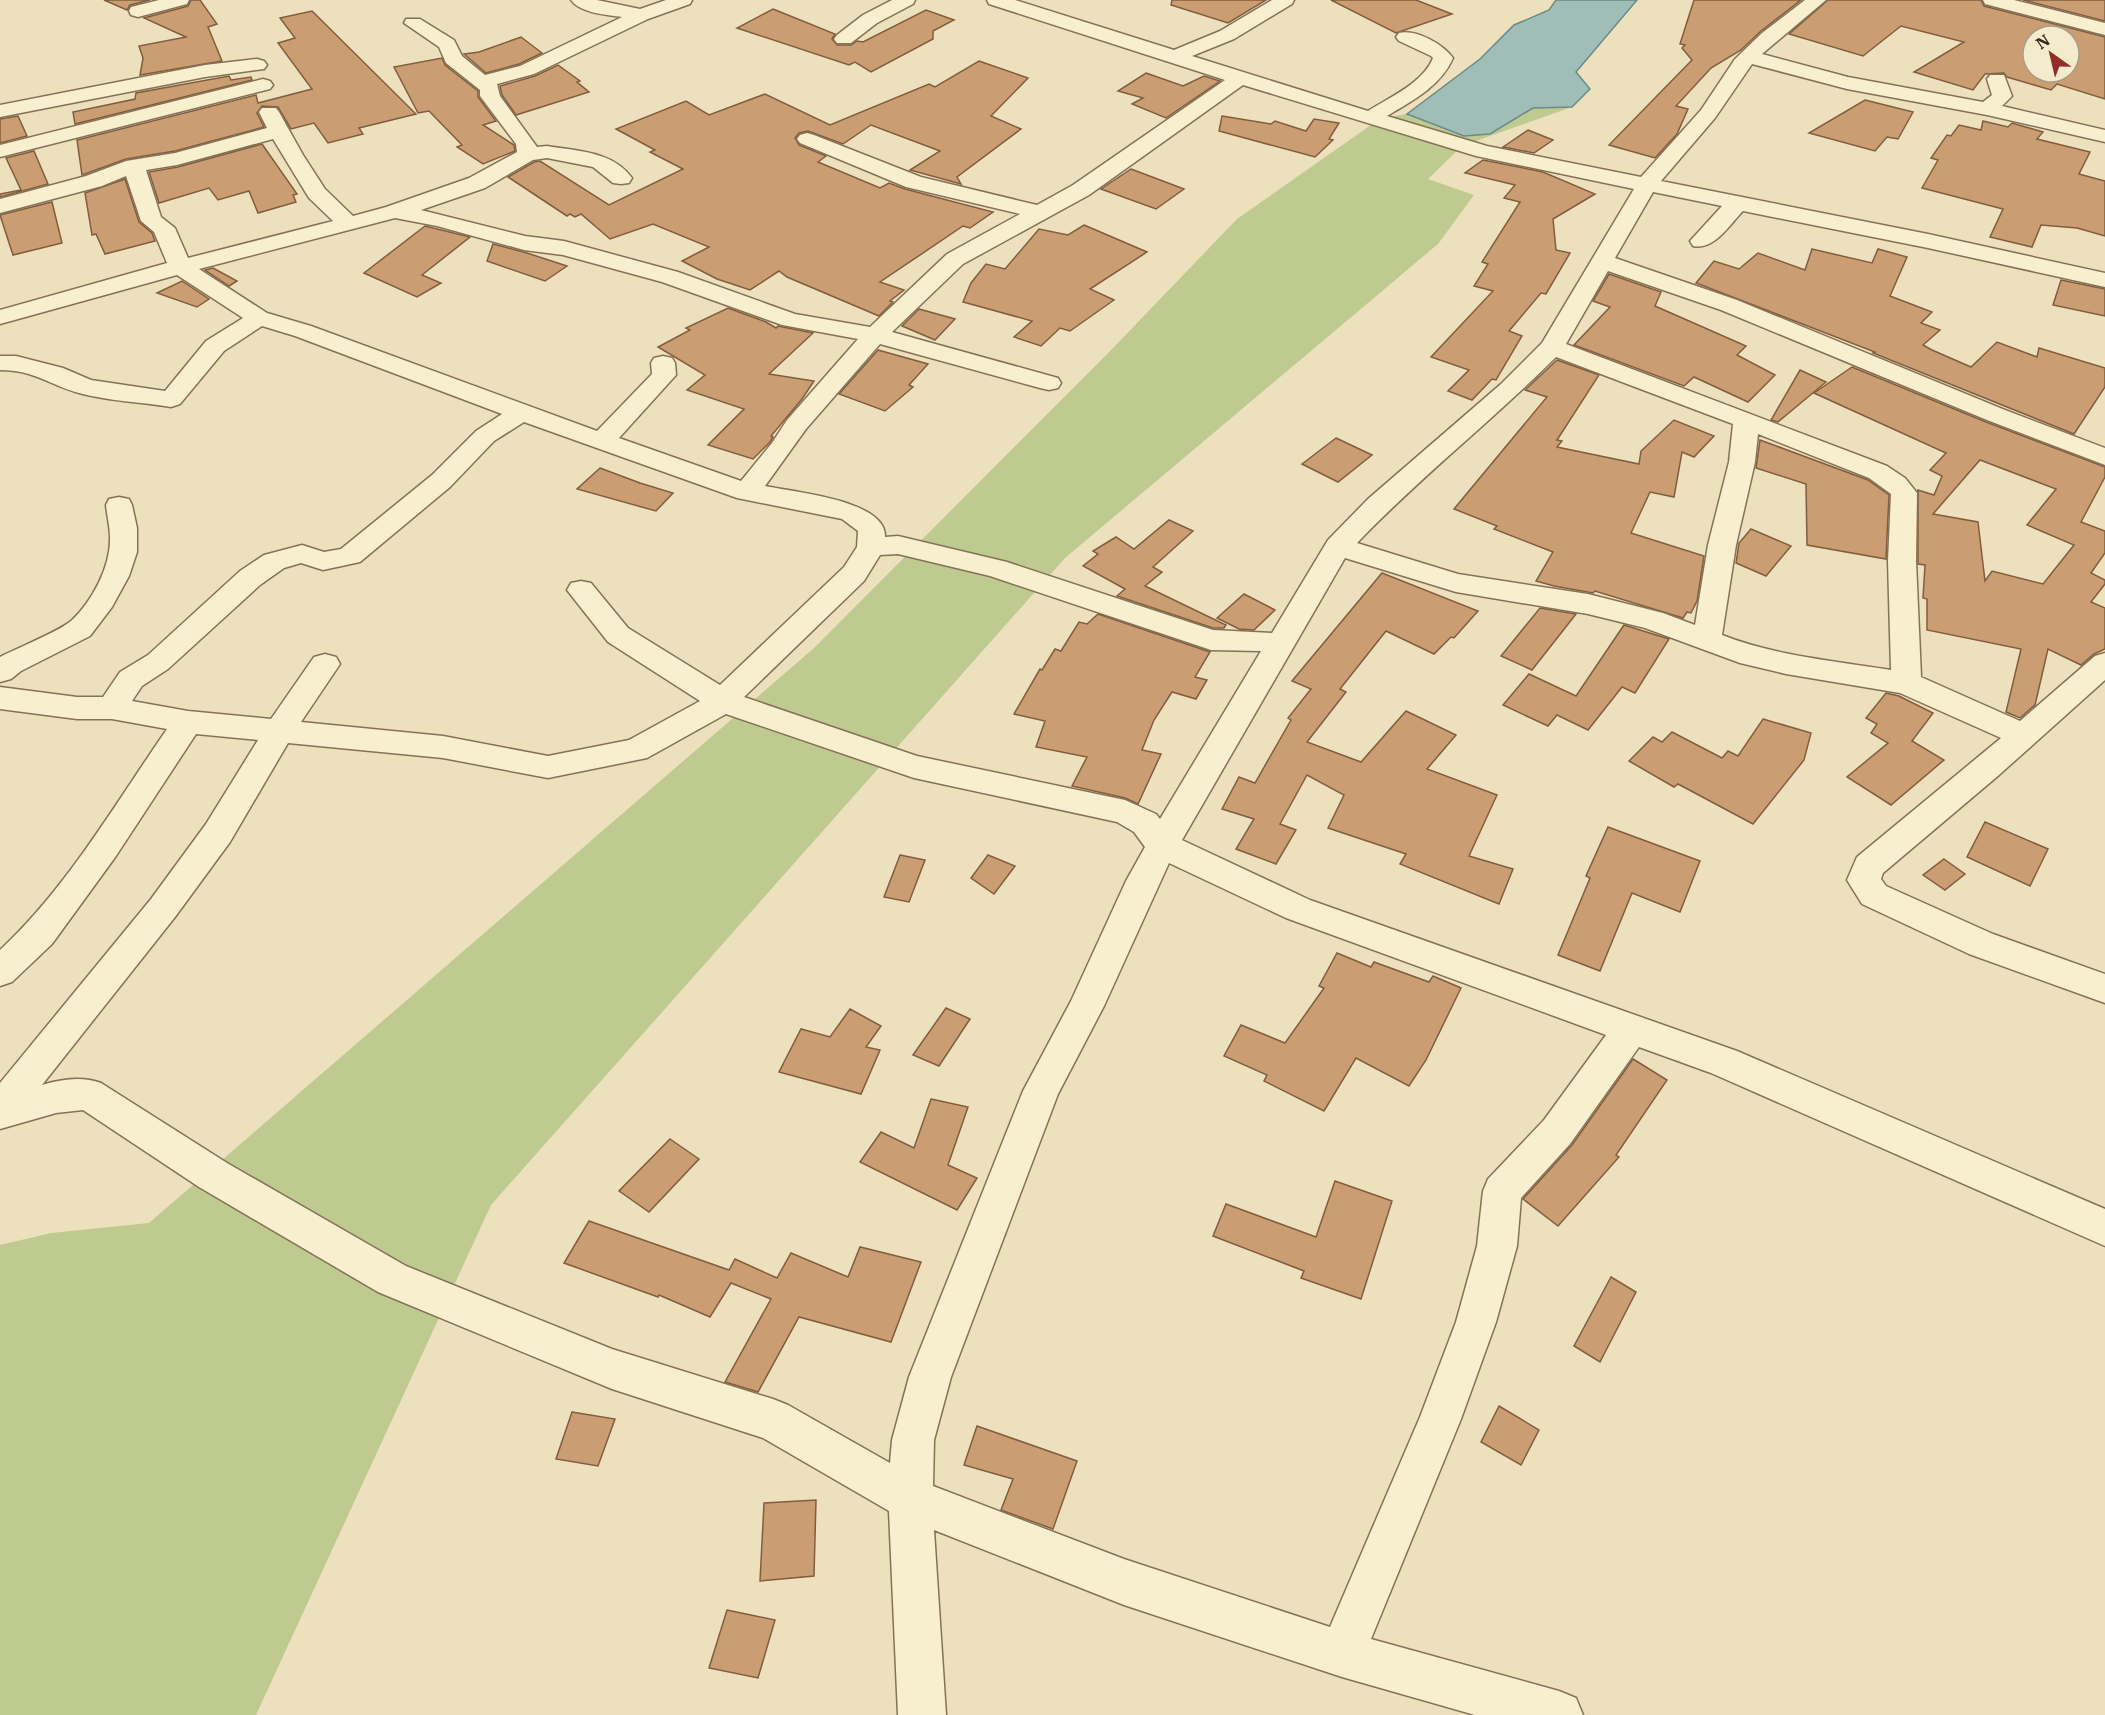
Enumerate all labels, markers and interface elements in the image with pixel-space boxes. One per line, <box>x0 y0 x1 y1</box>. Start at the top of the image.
north arrow <box>2021 24 2081 84</box>
text: N <box>2032 30 2053 53</box>

